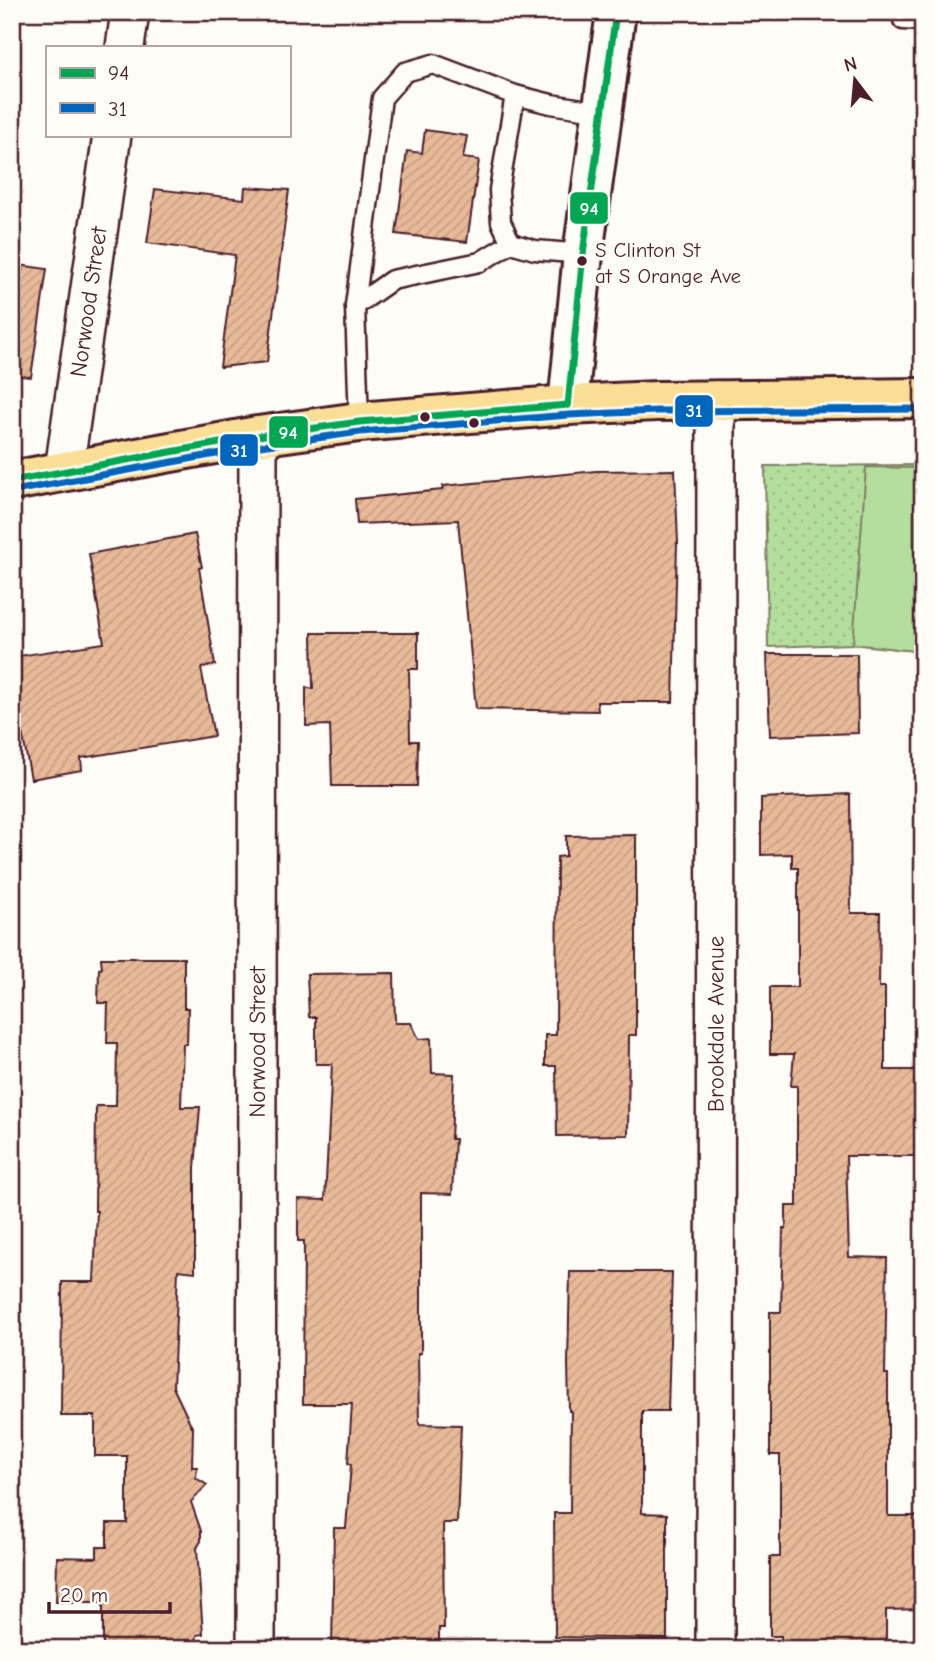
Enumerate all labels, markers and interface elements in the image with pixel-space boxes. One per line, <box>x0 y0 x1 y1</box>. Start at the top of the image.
legend <box>46 46 290 136</box>
north arrow <box>820 46 890 116</box>
text: N <box>842 52 860 77</box>
text: 94 <box>108 61 129 85</box>
text: 31 <box>108 97 127 121</box>
line badge: 94 <box>569 191 609 225</box>
text: 94 <box>580 198 599 220</box>
street label: Norwood Street <box>64 223 113 379</box>
place label: S Clinton St at S Orange Ave <box>595 238 741 288</box>
marker: S Clinton St at S Orange Ave <box>575 254 589 268</box>
line badge: 31 <box>674 394 714 428</box>
text: 31 <box>686 400 702 422</box>
unlabelled marker <box>418 410 432 424</box>
line badge: 94 <box>268 415 309 449</box>
unlabelled marker <box>467 416 481 430</box>
text: 94 <box>279 422 298 444</box>
line badge: 31 <box>219 433 259 467</box>
text: 31 <box>231 440 247 462</box>
street label: Brookdale Avenue <box>702 936 730 1112</box>
street label: Norwood Street <box>244 965 271 1118</box>
scale bar <box>49 1570 170 1614</box>
text: 20 m <box>60 1583 108 1607</box>

